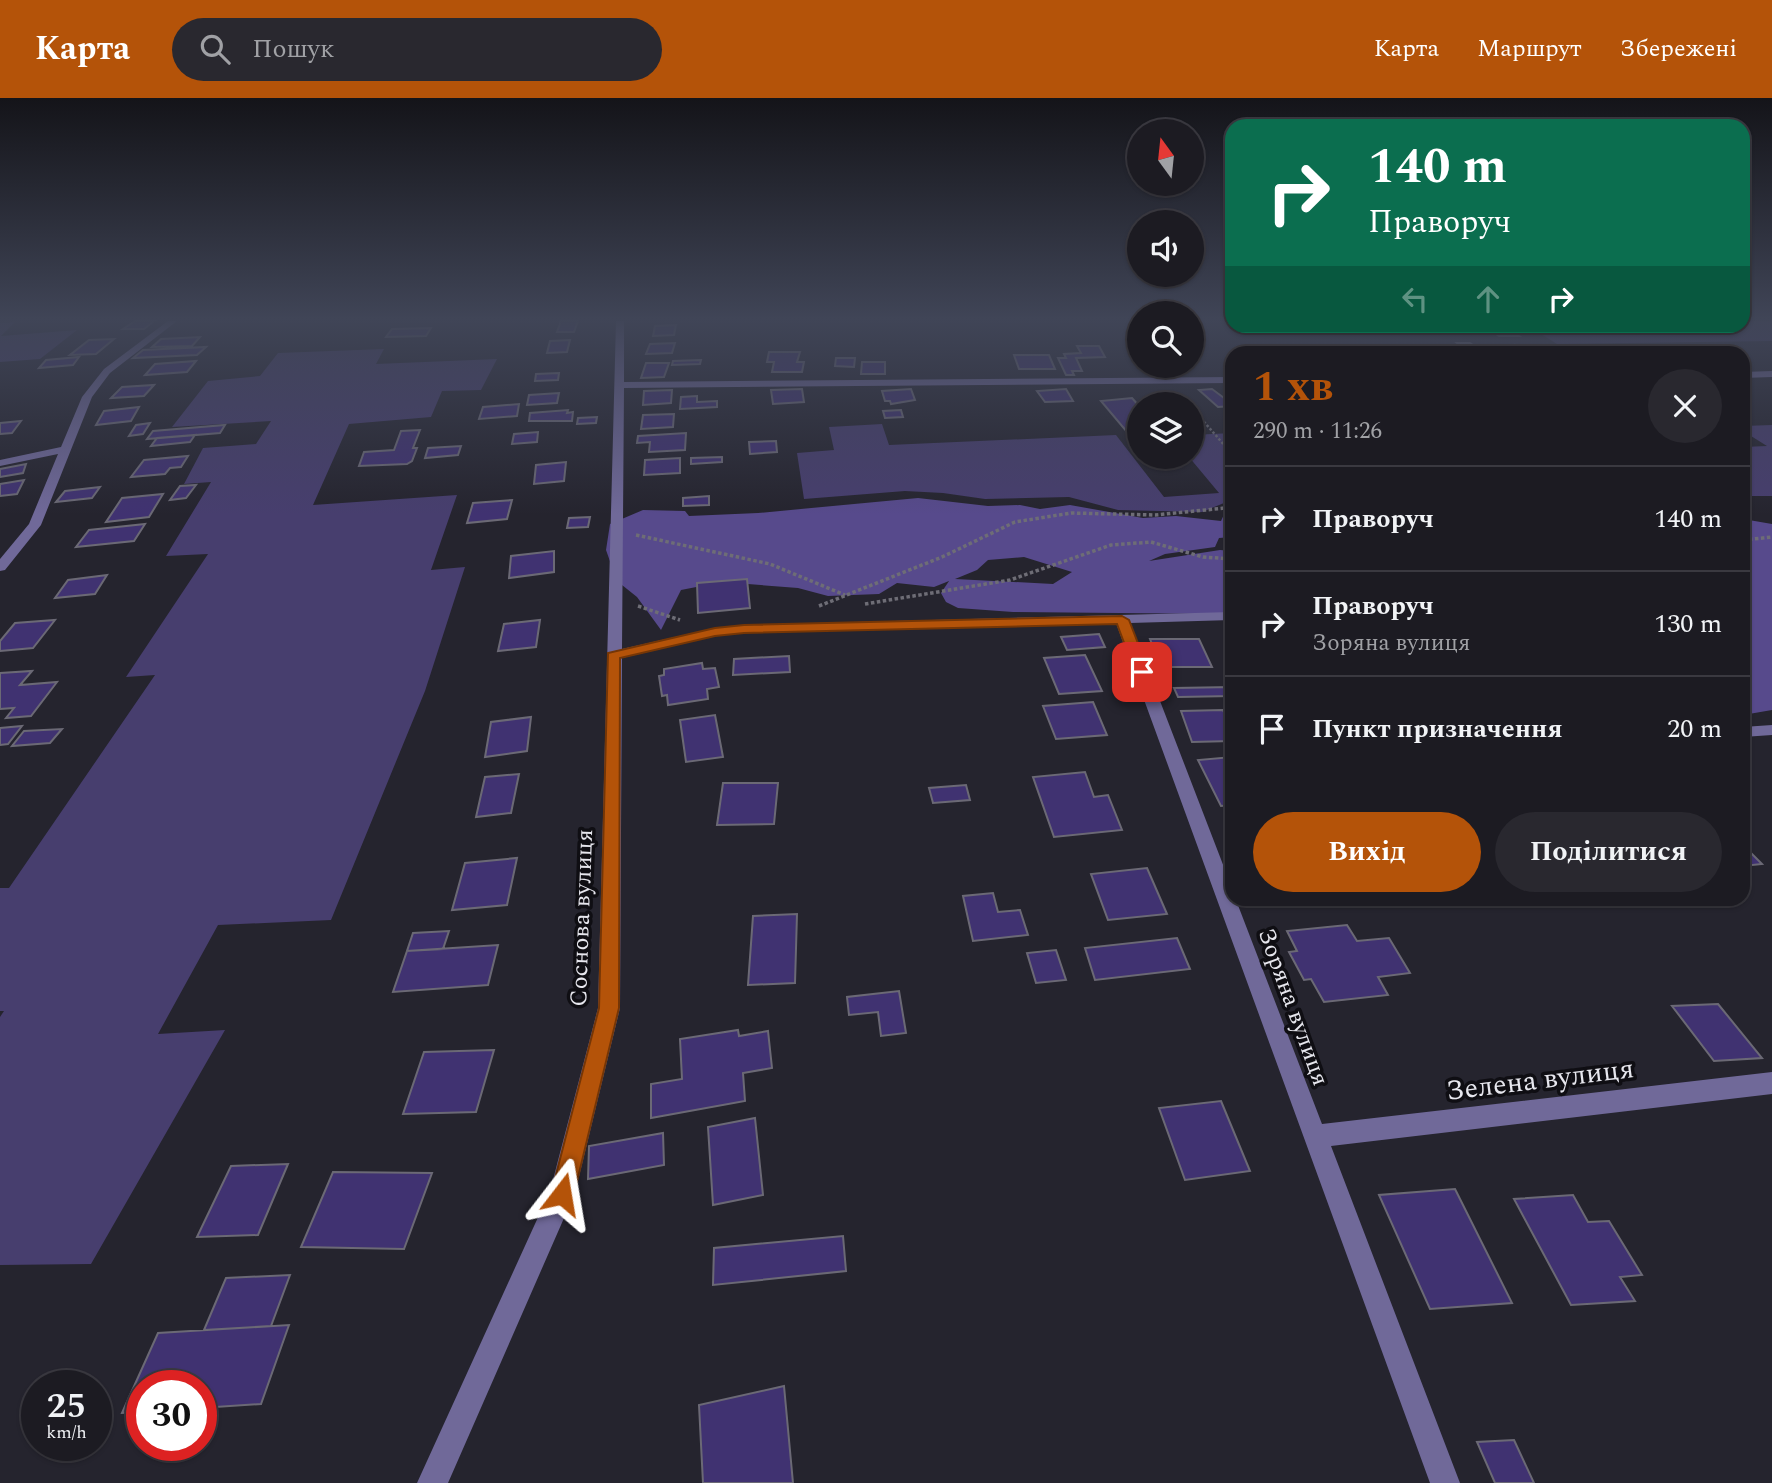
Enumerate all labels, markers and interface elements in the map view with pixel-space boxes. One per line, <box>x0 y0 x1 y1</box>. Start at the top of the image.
search box <box>172 18 662 81</box>
text: Карта <box>35 24 130 74</box>
text: Пошук <box>252 29 334 69</box>
icon: search <box>196 30 234 68</box>
text: Карта <box>1374 31 1439 67</box>
text: Маршрут <box>1477 31 1582 67</box>
text: Збережені <box>1620 31 1737 67</box>
north arrow <box>1127 119 1204 196</box>
map controls <box>1127 119 1204 469</box>
text: 140 m <box>1368 130 1507 205</box>
icon: right <box>1253 147 1344 238</box>
text: Праворуч <box>1368 198 1511 247</box>
button: sound <box>1127 210 1204 287</box>
icon: left <box>1396 280 1434 318</box>
icon: ahead <box>1469 280 1507 318</box>
icon: right <box>1542 280 1580 318</box>
button: search <box>1127 301 1204 378</box>
text: 1 хв <box>1253 356 1333 419</box>
button: close <box>1648 369 1722 443</box>
button: layers <box>1127 392 1204 469</box>
text: 290 m · 11:26 <box>1253 414 1382 449</box>
text: Праворуч <box>1312 499 1434 539</box>
text: 140 m <box>1654 499 1722 539</box>
icon: right <box>1253 500 1291 538</box>
text: Праворуч <box>1312 586 1434 626</box>
text: 130 m <box>1654 604 1722 644</box>
icon: right <box>1253 605 1291 643</box>
text: Зоряна вулиця <box>1312 626 1470 661</box>
pin <box>1112 642 1172 702</box>
icon: arrive <box>1123 653 1161 691</box>
text: Пункт призначення <box>1312 709 1563 749</box>
text: 20 m <box>1667 709 1722 749</box>
icon: arrive <box>1253 710 1291 748</box>
button: Вихід <box>1253 812 1481 892</box>
button: Поділитися <box>1495 812 1722 892</box>
street label: Соснова вулиця <box>561 829 603 1007</box>
street label: Зоряна вулиця <box>1248 923 1338 1091</box>
street label: Зелена вулиця <box>1444 1047 1636 1113</box>
position arrow <box>525 1157 599 1231</box>
speed limit sign: 30 <box>126 1370 217 1461</box>
text: 25 <box>47 1380 86 1433</box>
text: km/h <box>46 1419 87 1446</box>

